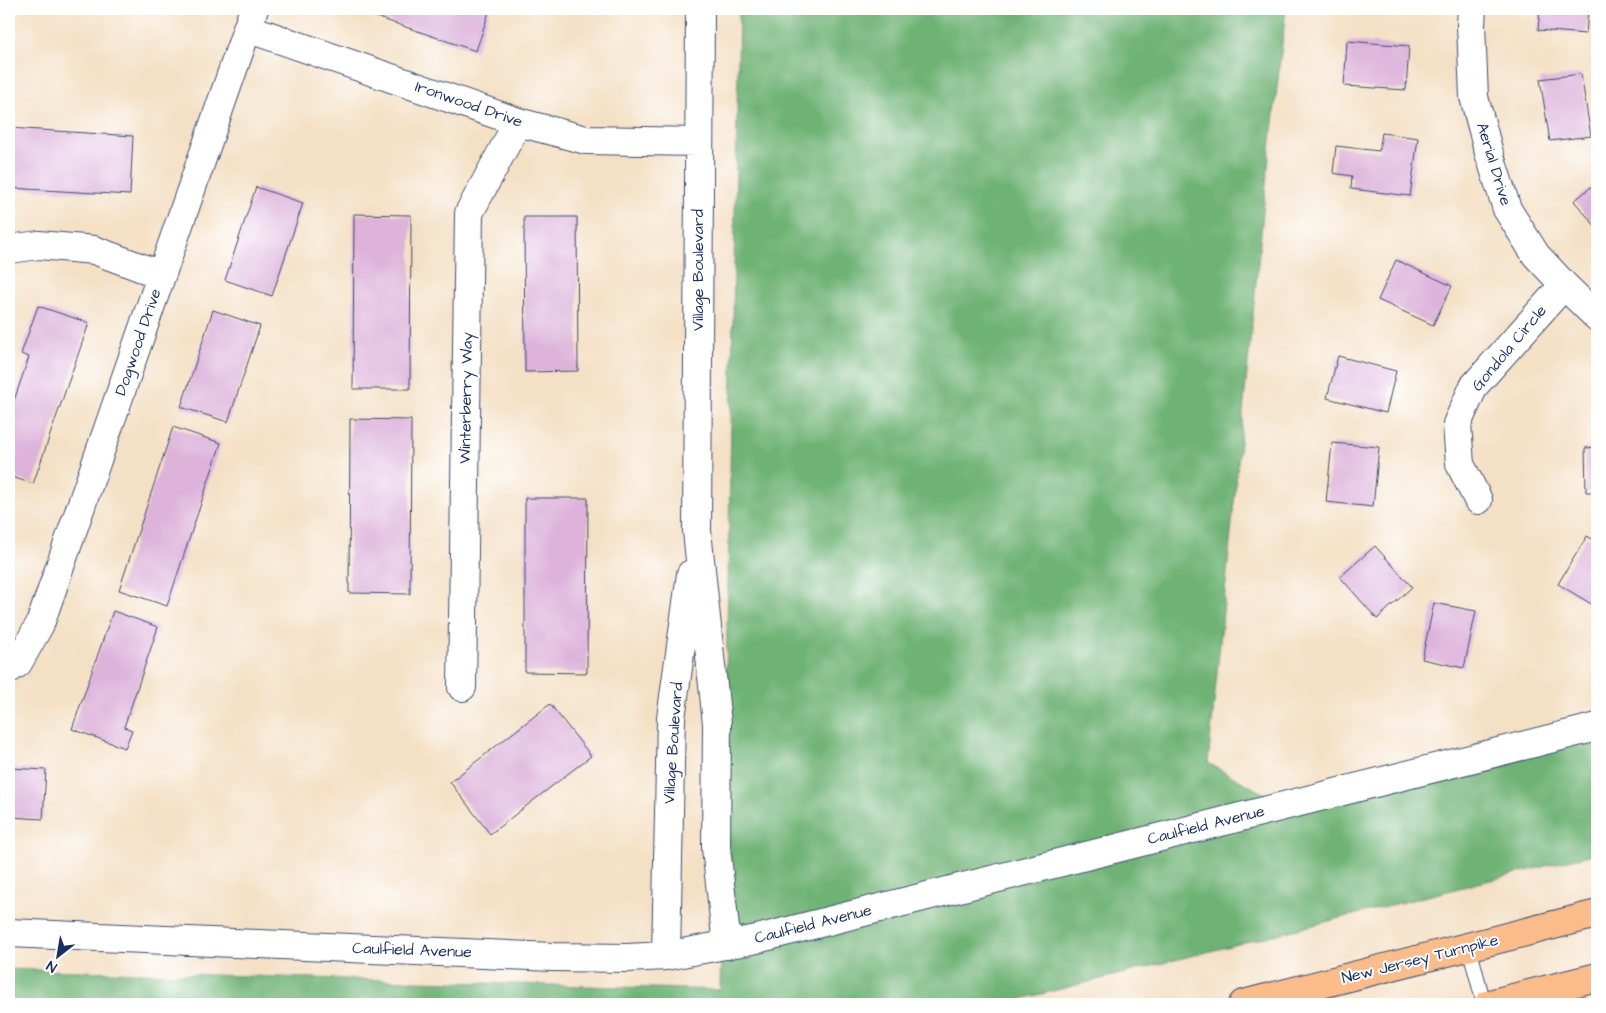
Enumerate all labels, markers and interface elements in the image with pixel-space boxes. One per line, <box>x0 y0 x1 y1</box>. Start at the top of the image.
street label: Ironwood Drive <box>412 75 526 133</box>
street label: Aerial Drive <box>1471 120 1517 209</box>
street label: Village Boulevard <box>687 209 710 331</box>
street label: Dogwood Drive <box>109 285 168 399</box>
street label: Gondola Circle <box>1466 300 1552 396</box>
street label: Winterberry Way <box>454 332 479 464</box>
street label: Village Boulevard <box>658 681 689 805</box>
street label: Caulfield Avenue <box>1145 800 1267 850</box>
street label: Caulfield Avenue <box>752 899 874 949</box>
street label: New Jersey Turnpike <box>1339 929 1501 990</box>
north arrow <box>32 930 82 980</box>
street label: Caulfield Avenue <box>352 937 473 963</box>
text: N <box>43 955 61 977</box>

